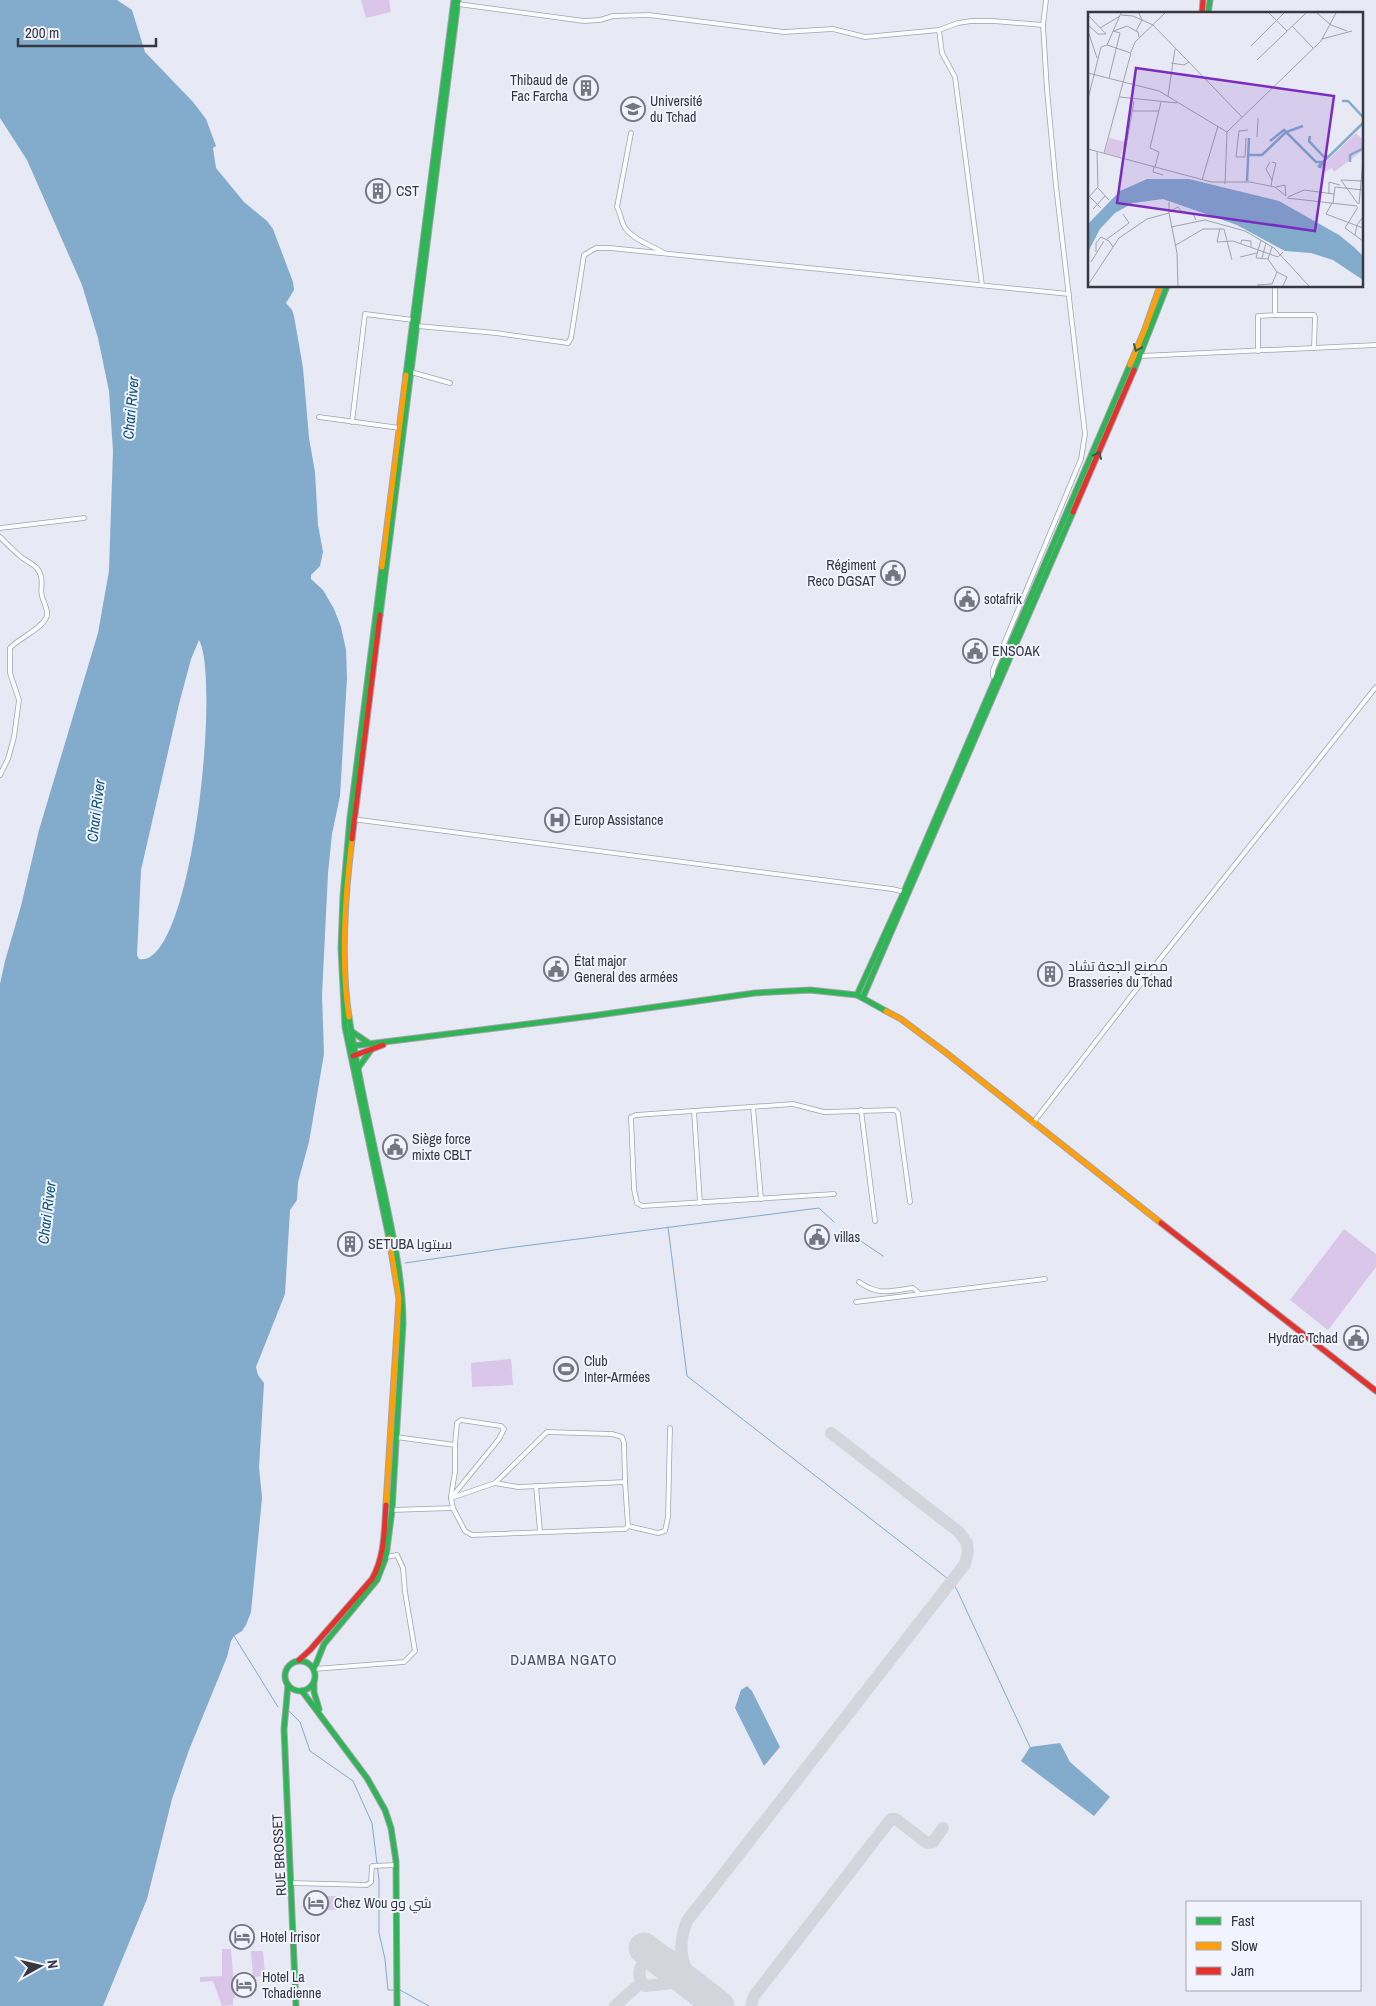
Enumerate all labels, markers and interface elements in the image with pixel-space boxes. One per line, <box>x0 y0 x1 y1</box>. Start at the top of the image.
inset map <box>1088 12 1364 288</box>
scale bar <box>18 15 155 47</box>
text: 200 m <box>25 22 59 43</box>
place label: Thibaud de Fac Farcha <box>510 71 569 105</box>
building icon: Thibaud de Fac Farcha <box>573 75 599 101</box>
place label: Université du Tchad <box>650 92 702 126</box>
school or university icon: Université du Tchad <box>620 96 646 122</box>
building icon: CST <box>365 178 391 204</box>
place label: CST <box>396 182 419 200</box>
one-way arrow <box>1132 343 1143 352</box>
water label: Chari River <box>117 375 144 440</box>
one-way arrow <box>1091 451 1102 460</box>
place label: Régiment Reco DGSAT <box>807 556 876 590</box>
public building icon: Régiment Reco DGSAT <box>880 560 906 586</box>
public building icon: sotafrik <box>954 586 980 612</box>
place label: sotafrik <box>984 590 1022 608</box>
public building icon: ENSOAK <box>962 638 988 664</box>
place label: ENSOAK <box>992 642 1040 660</box>
water label: Chari River <box>81 778 110 843</box>
hospital icon: Europ Assistance <box>544 807 570 833</box>
place label: Europ Assistance <box>574 811 663 829</box>
place label: État major General des armées <box>574 952 678 986</box>
public building icon: État major General des armées <box>543 956 569 982</box>
place label: مصنع الجعة تشاد Brasseries du Tchad <box>1068 957 1172 991</box>
building icon: مصنع الجعة تشاد Brasseries du Tchad <box>1037 961 1063 987</box>
place label: Siège force mixte CBLT <box>412 1130 472 1164</box>
public building icon: Siège force mixte CBLT <box>382 1134 408 1160</box>
water label: Chari River <box>32 1180 61 1245</box>
public building icon: villas <box>804 1224 830 1250</box>
place label: villas <box>834 1228 860 1246</box>
building icon: SETUBA سيتوبا <box>337 1231 363 1257</box>
place label: SETUBA سيتوبا <box>368 1235 452 1253</box>
public building icon: Hydrac Tchad <box>1343 1325 1369 1351</box>
place label: Hydrac Tchad <box>1268 1329 1338 1347</box>
place label: Club Inter-Armées <box>584 1352 651 1386</box>
sports icon: Club Inter-Armées <box>553 1356 579 1382</box>
district label: DJAMBA NGATO <box>510 1649 618 1670</box>
street label: RUE BROSSET <box>268 1813 290 1897</box>
hotel icon: Chez Wou شي وو <box>303 1890 329 1916</box>
place label: Chez Wou شي وو <box>334 1894 432 1914</box>
legend <box>1186 1901 1361 1991</box>
text: Fast <box>1231 1910 1255 1931</box>
hotel icon: Hotel Irrisor <box>229 1924 255 1950</box>
place label: Hotel Irrisor <box>260 1928 320 1946</box>
text: Slow <box>1231 1935 1258 1956</box>
north arrow <box>15 1941 65 1991</box>
text: N <box>43 1959 62 1970</box>
text: Jam <box>1231 1960 1254 1981</box>
place label: Hotel La Tchadienne <box>262 1968 321 2002</box>
hotel icon: Hotel La Tchadienne <box>231 1972 257 1998</box>

